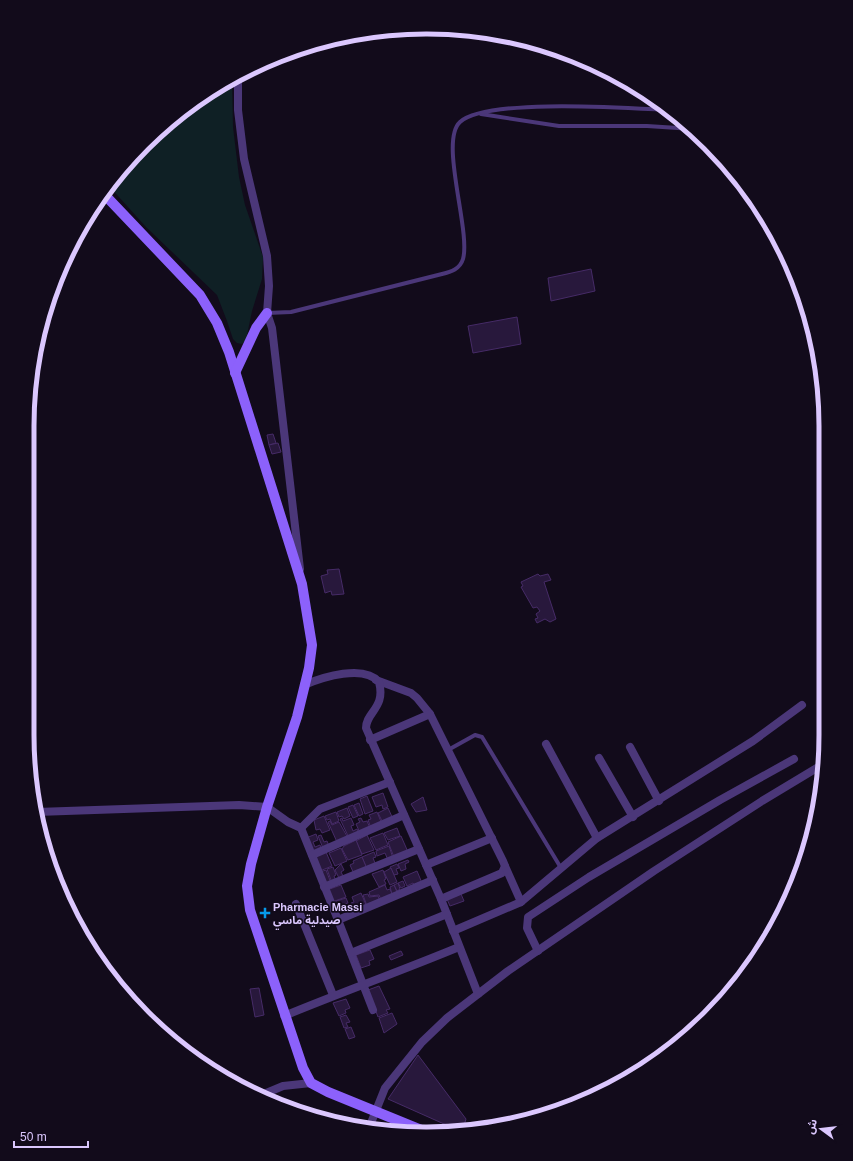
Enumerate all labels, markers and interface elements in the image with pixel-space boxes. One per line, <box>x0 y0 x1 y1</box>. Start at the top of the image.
place label: Pharmacie Massi صيدلية ماسي <box>273 901 362 930</box>
marker: Pharmacie Massi صيدلية ماسي <box>260 908 270 918</box>
north arrow <box>801 1109 841 1149</box>
text: ش <box>804 1118 820 1136</box>
scale bar <box>14 1123 88 1149</box>
text: 50 m <box>20 1130 47 1144</box>

